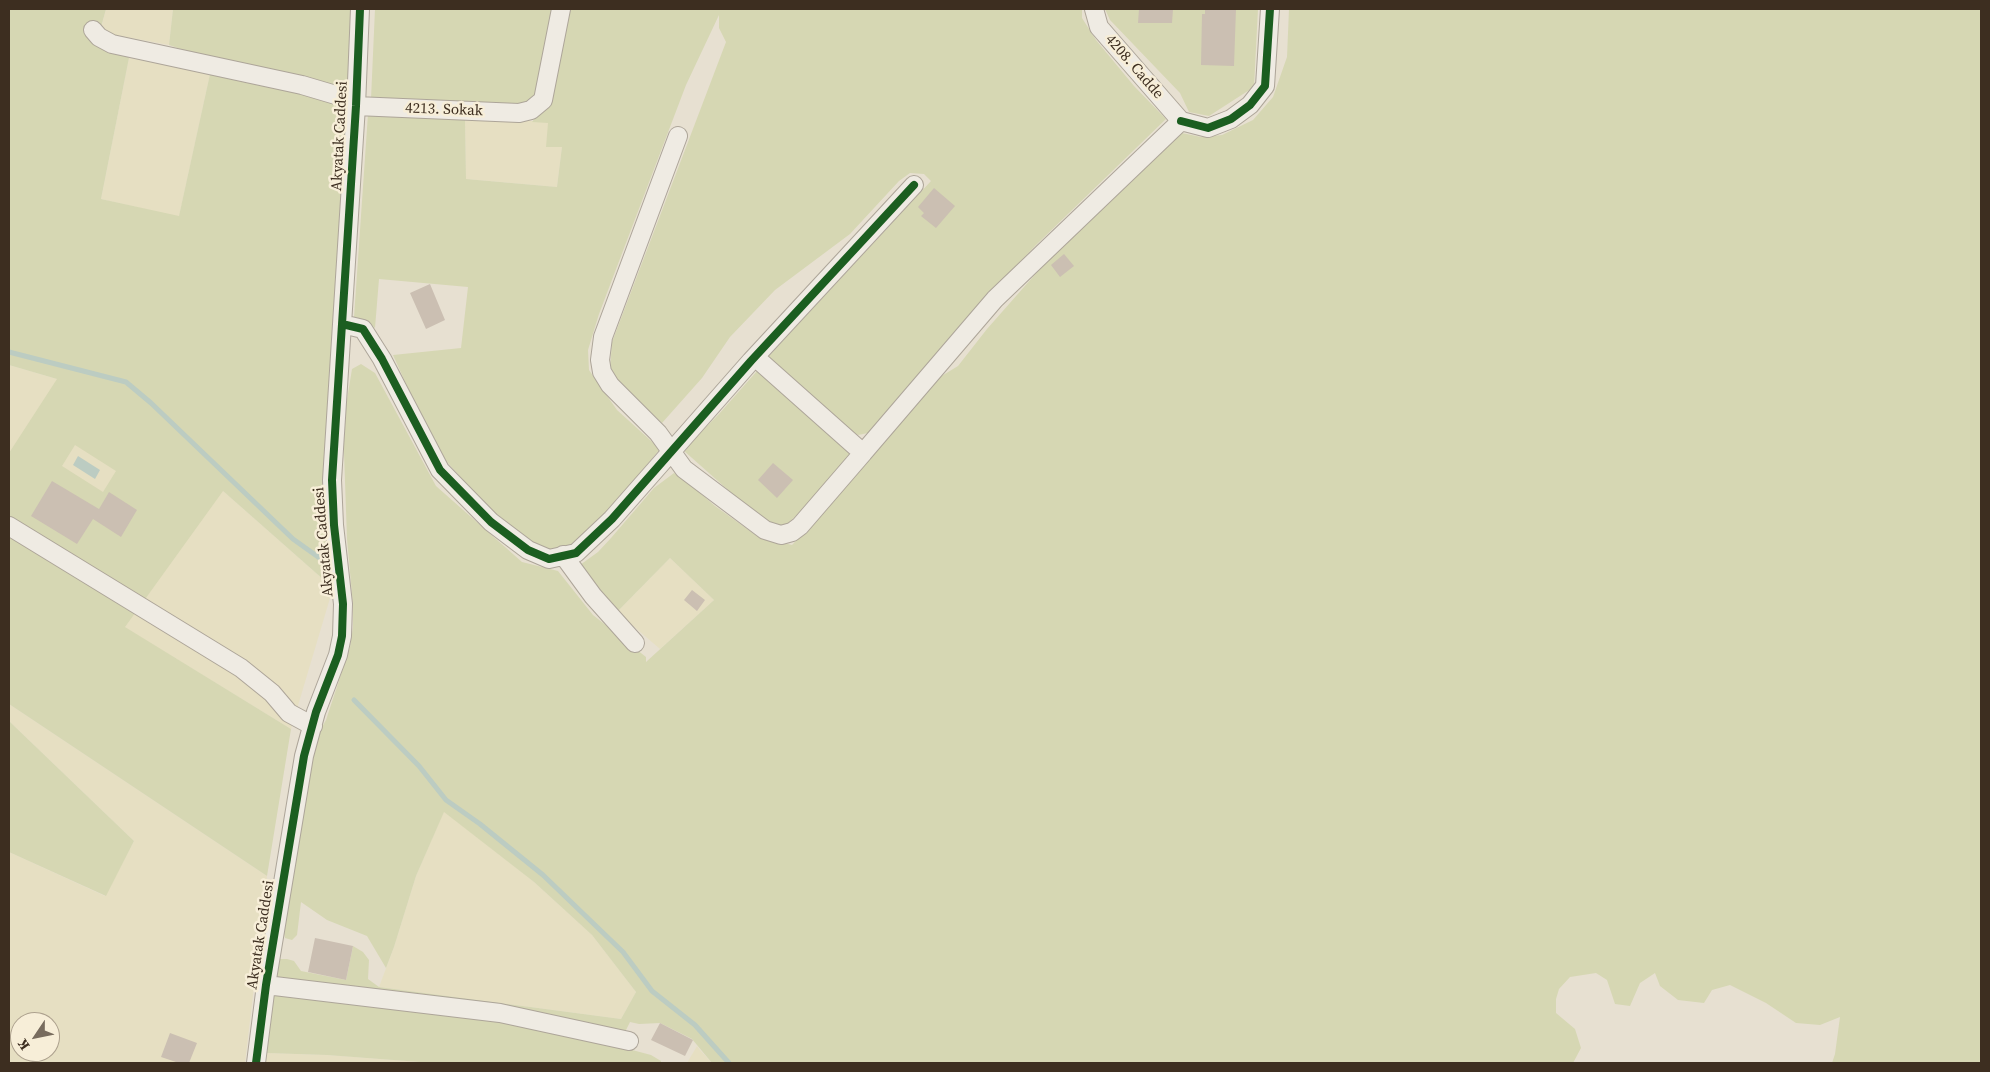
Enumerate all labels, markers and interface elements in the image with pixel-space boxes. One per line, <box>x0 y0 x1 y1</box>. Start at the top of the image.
street label: 4208. Cadde <box>1101 31 1167 103</box>
street label: Akyatak Caddesi <box>328 81 352 191</box>
street label: 4213. Sokak <box>405 100 483 120</box>
street label: Akyatak Caddesi <box>310 486 338 598</box>
street label: Akyatak Caddesi <box>243 879 279 991</box>
north arrow <box>10 1012 60 1062</box>
text: K <box>12 1035 34 1054</box>

